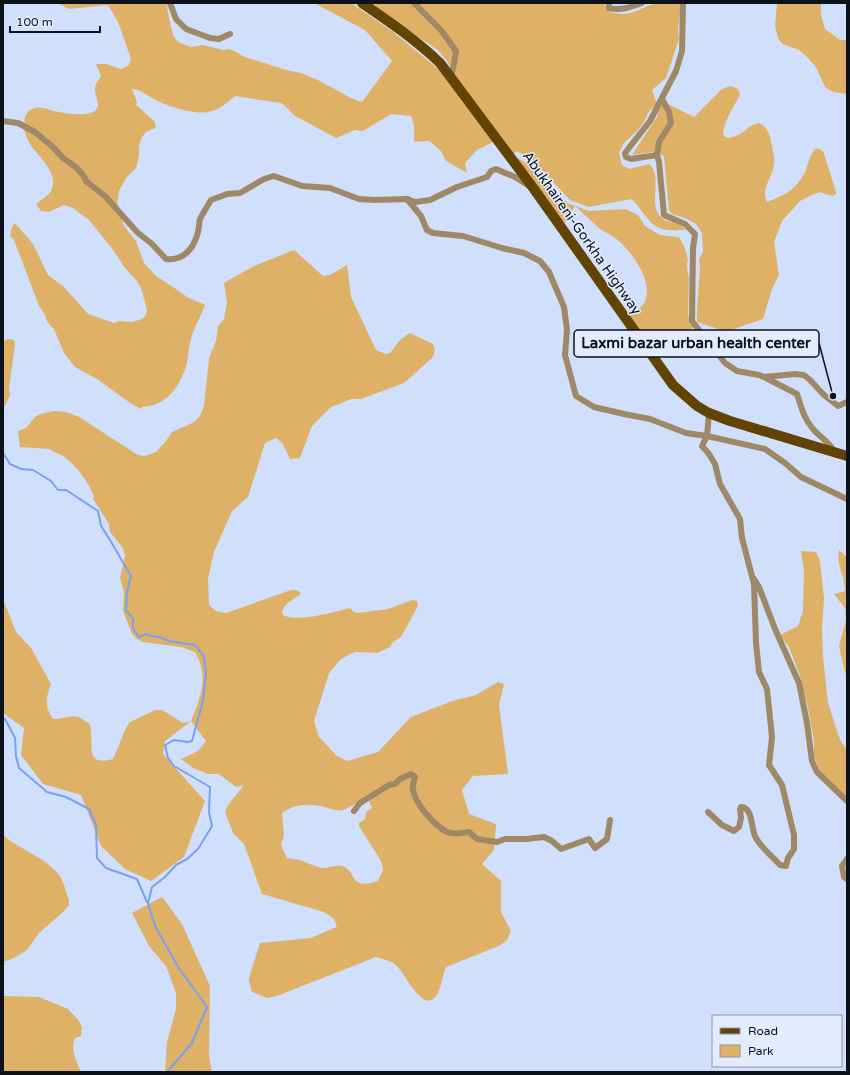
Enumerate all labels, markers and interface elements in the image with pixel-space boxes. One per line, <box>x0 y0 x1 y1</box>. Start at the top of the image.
scale bar <box>10 8 100 34</box>
text: 100 m <box>16 15 53 29</box>
street label: Abukhaireni-Gorkha Highway <box>519 148 645 318</box>
callout: Laxmi bazar urban health center <box>574 330 819 357</box>
text: Laxmi bazar urban health center <box>581 334 811 352</box>
legend <box>712 1015 842 1067</box>
text: Road <box>748 1024 778 1038</box>
text: Park <box>748 1044 774 1058</box>

